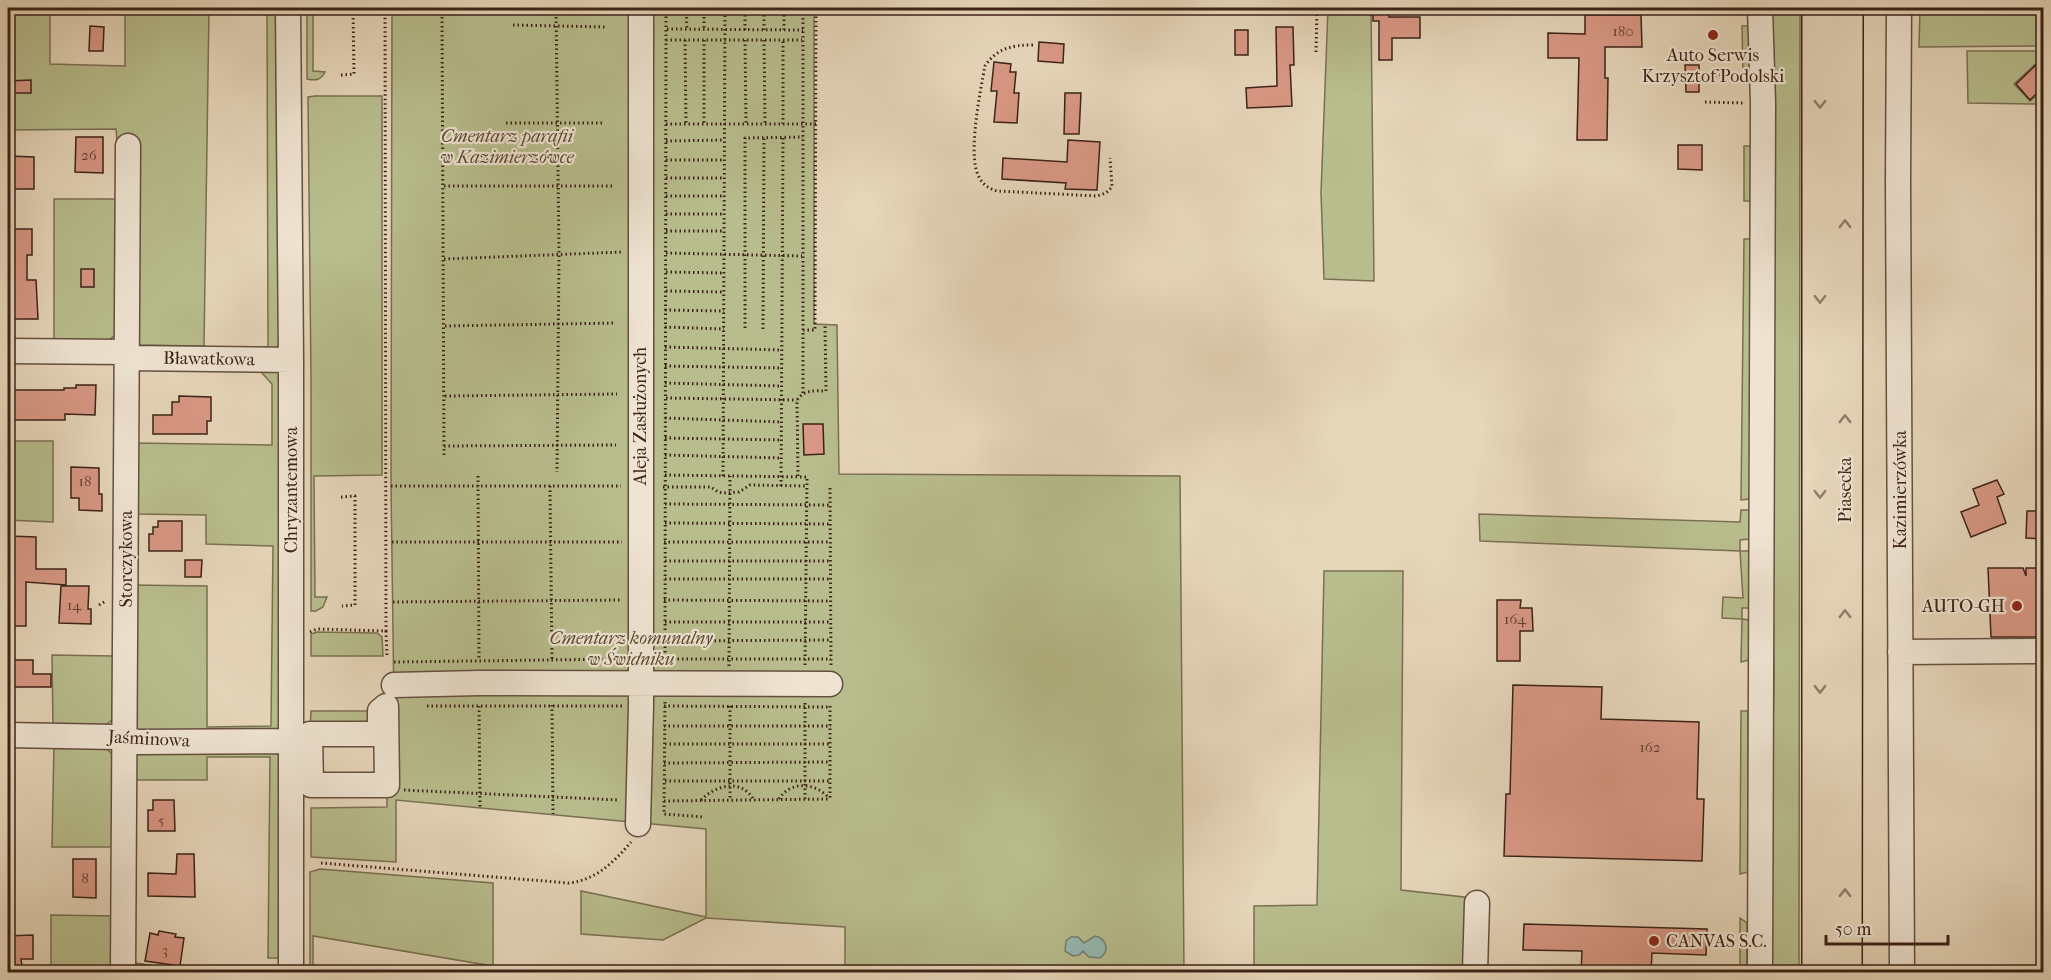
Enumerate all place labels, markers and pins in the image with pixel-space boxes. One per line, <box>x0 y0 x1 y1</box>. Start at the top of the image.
marker: Auto Serwis Krzysztof Podolski <box>1706 28 1720 42</box>
place label: Auto Serwis Krzysztof Podolski <box>1642 45 1785 87</box>
place label: AUTO-GH <box>1921 596 2005 617</box>
marker: AUTO-GH <box>2010 599 2024 613</box>
place label: CANVAS S.C. <box>1666 931 1767 952</box>
marker: CANVAS S.C. <box>1647 934 1661 948</box>

